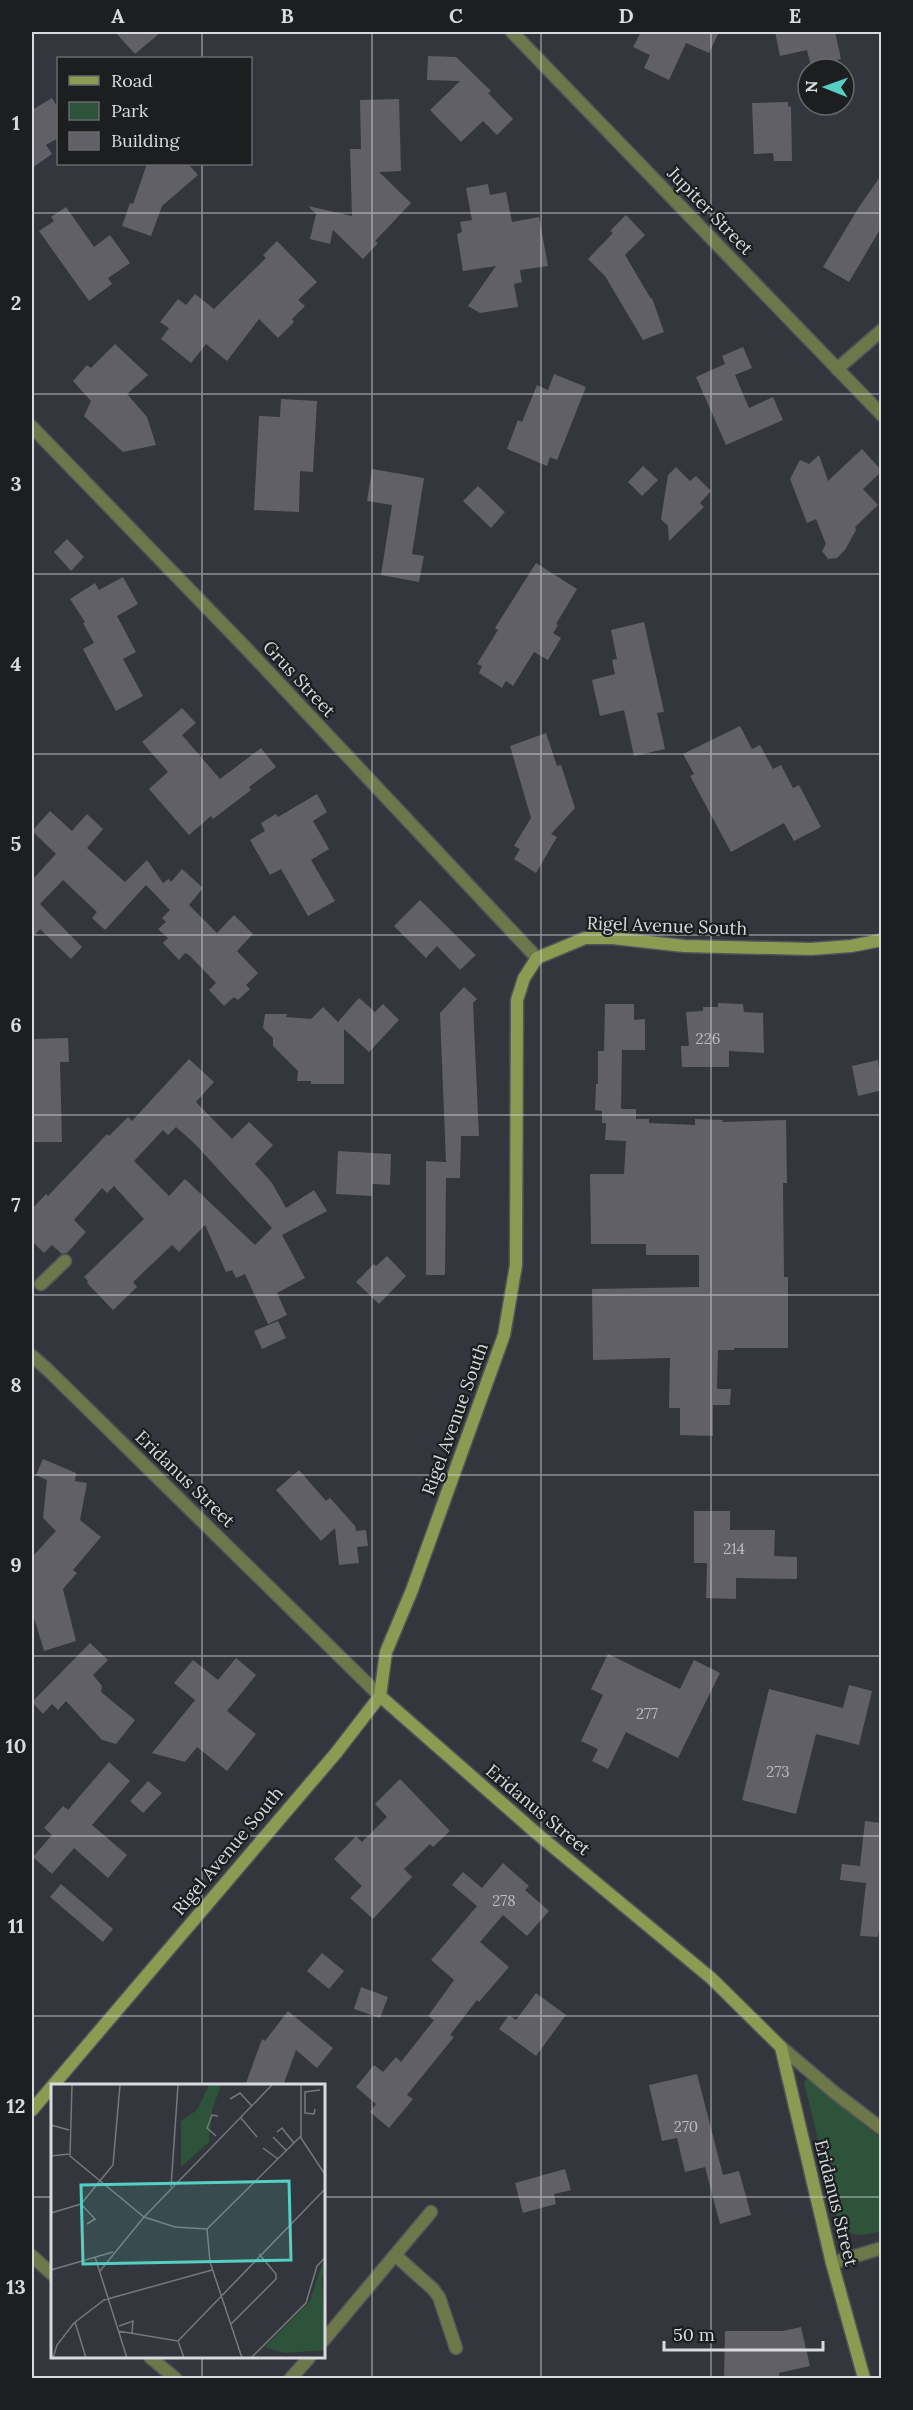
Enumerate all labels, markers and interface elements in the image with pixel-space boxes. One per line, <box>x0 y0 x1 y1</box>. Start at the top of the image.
text: A <box>111 3 125 28</box>
text: B <box>280 3 294 28</box>
text: C <box>449 3 463 28</box>
text: D <box>618 3 634 28</box>
text: E <box>789 3 801 28</box>
legend <box>57 57 252 165</box>
north arrow <box>796 57 856 117</box>
text: Road <box>111 69 153 92</box>
text: N <box>801 80 821 93</box>
text: Park <box>111 99 149 122</box>
text: 1 <box>12 110 20 135</box>
text: Building <box>111 129 181 152</box>
street label: Jupiter Street <box>662 161 758 260</box>
text: 2 <box>11 290 21 315</box>
text: 3 <box>10 471 22 496</box>
street label: Grus Street <box>258 636 341 722</box>
text: 4 <box>11 651 22 676</box>
text: 5 <box>11 831 22 856</box>
street label: Rigel Avenue South <box>586 911 748 940</box>
text: 6 <box>10 1012 22 1037</box>
house number: 226 <box>696 1029 720 1048</box>
text: 7 <box>11 1192 21 1217</box>
street label: Rigel Avenue South <box>416 1339 493 1498</box>
text: 8 <box>10 1372 22 1397</box>
street label: Eridanus Street <box>131 1425 240 1532</box>
house number: 214 <box>723 1539 745 1558</box>
text: 9 <box>10 1552 22 1577</box>
house number: 277 <box>636 1704 658 1723</box>
text: 10 <box>6 1733 26 1758</box>
street label: Eridanus Street <box>481 1759 595 1860</box>
house number: 273 <box>766 1762 790 1781</box>
street label: Rigel Avenue South <box>167 1782 288 1920</box>
house number: 278 <box>492 1891 516 1910</box>
text: 11 <box>8 1913 24 1938</box>
inset map <box>51 2084 326 2359</box>
text: 12 <box>7 2093 25 2118</box>
house number: 270 <box>674 2117 698 2136</box>
street label: Eridanus Street <box>810 2137 863 2269</box>
text: 13 <box>6 2274 26 2299</box>
scale bar <box>664 2314 823 2352</box>
text: 50 m <box>673 2323 715 2346</box>

